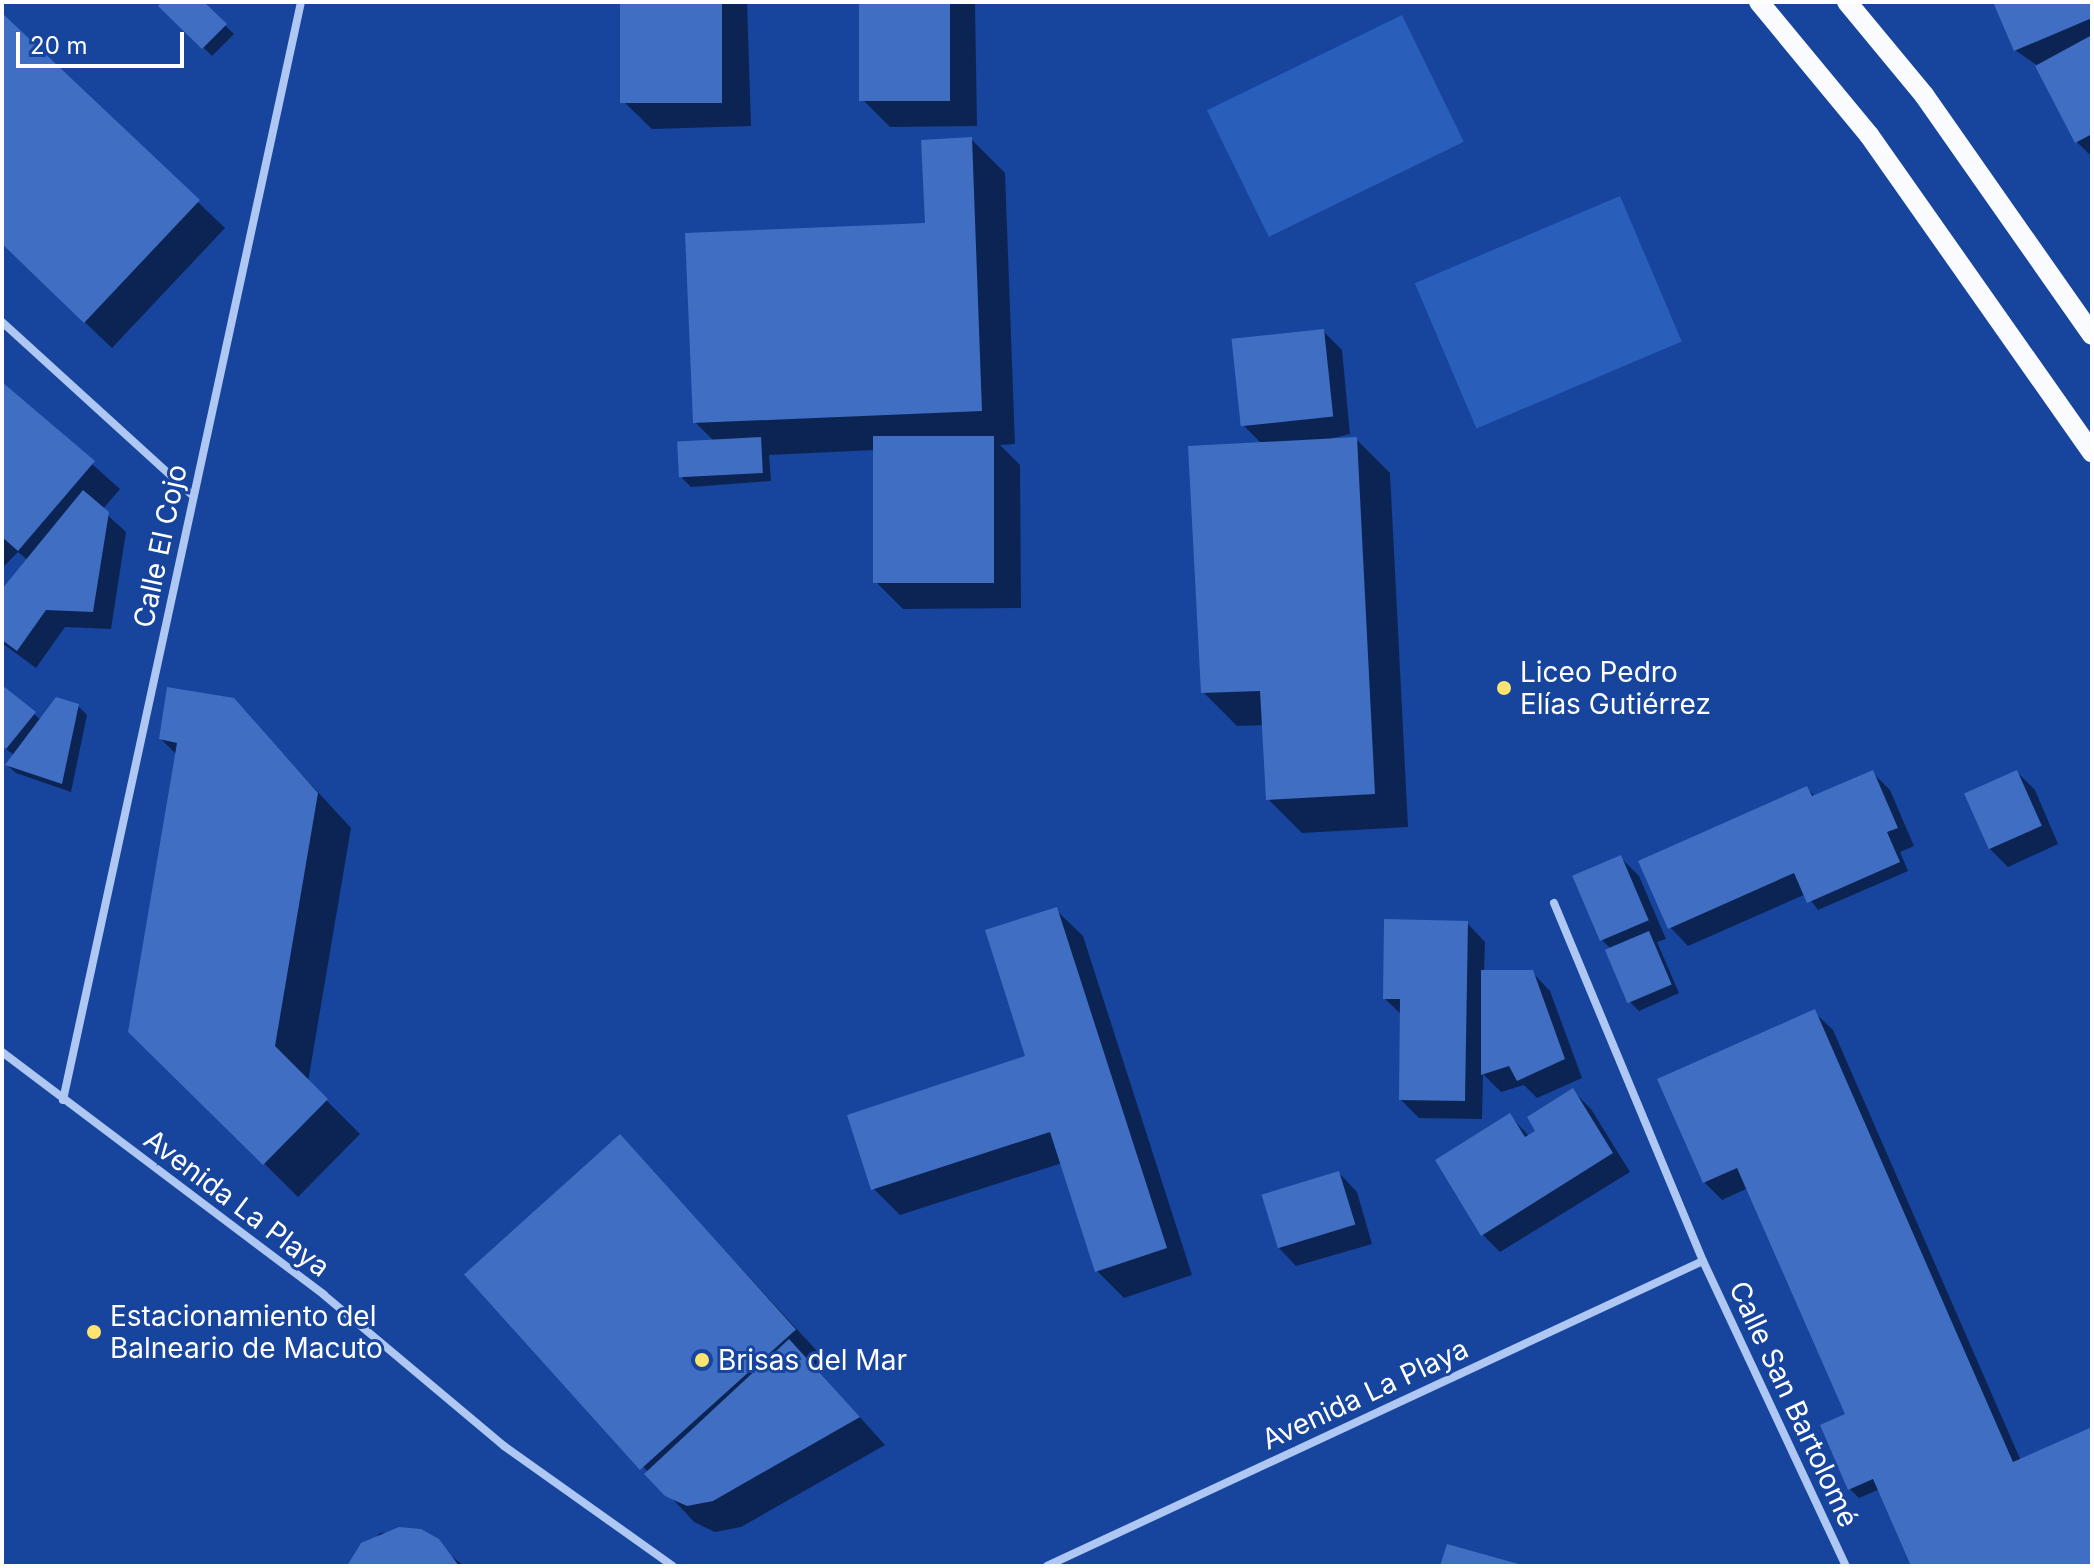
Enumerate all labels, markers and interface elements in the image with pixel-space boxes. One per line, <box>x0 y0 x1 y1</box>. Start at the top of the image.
scale bar <box>20 16 188 66</box>
text: 20 m <box>30 31 88 60</box>
street label: Calle El Cojo <box>126 461 194 631</box>
place label: Liceo Pedro Elías Gutiérrez <box>1520 655 1711 721</box>
marker: Liceo Pedro Elías Gutiérrez <box>1495 679 1513 697</box>
street label: Avenida La Playa <box>138 1122 336 1284</box>
street label: Calle San Bartolomé <box>1722 1276 1866 1532</box>
place label: Estacionamiento del Balneario de Macuto <box>110 1299 383 1365</box>
marker: Estacionamiento del Balneario de Macuto <box>85 1323 103 1341</box>
street label: Avenida La Playa <box>1257 1331 1473 1457</box>
place label: Brisas del Mar <box>718 1343 907 1377</box>
marker: Brisas del Mar <box>693 1351 711 1369</box>

